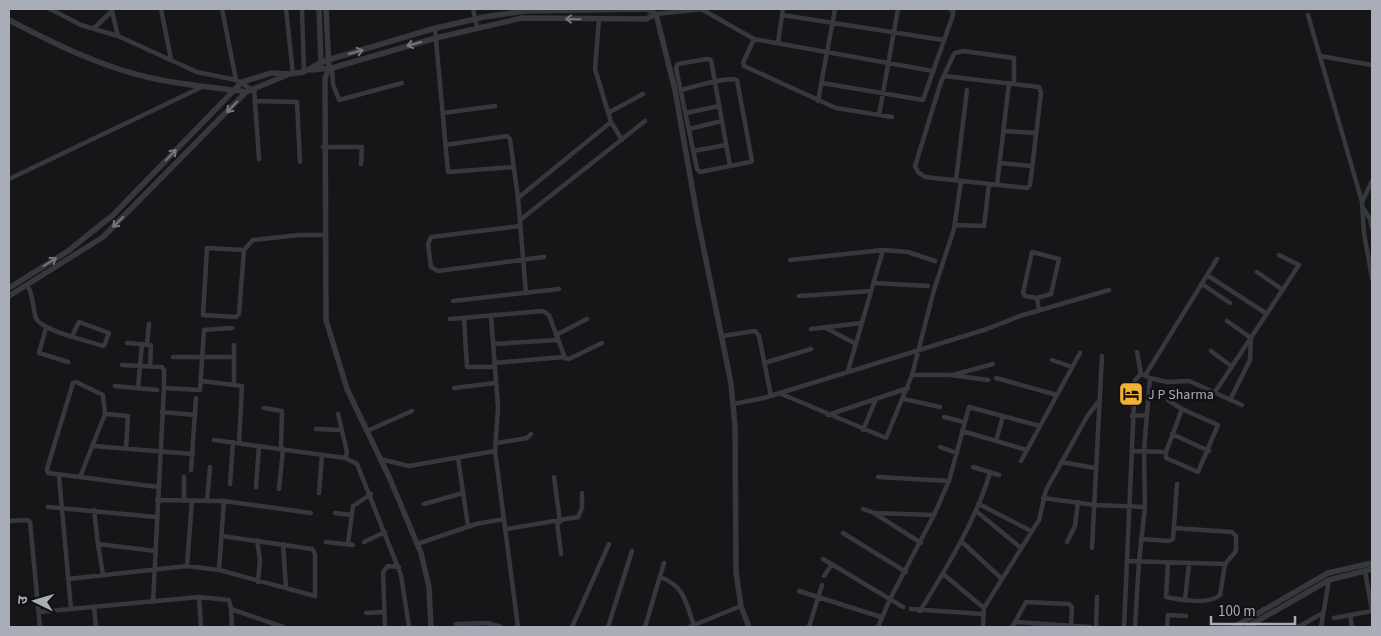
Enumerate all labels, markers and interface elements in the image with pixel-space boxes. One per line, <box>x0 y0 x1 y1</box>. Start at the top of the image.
one-way arrow <box>566 14 582 23</box>
one-way arrow <box>406 40 422 50</box>
one-way arrow <box>347 46 363 56</box>
one-way arrow <box>226 100 238 113</box>
one-way arrow <box>165 149 177 161</box>
one-way arrow <box>112 216 124 228</box>
one-way arrow <box>43 257 57 268</box>
hotel icon: J P Sharma <box>1118 381 1144 407</box>
place label: J P Sharma <box>1148 385 1214 405</box>
north arrow <box>10 576 60 626</box>
text: उ <box>13 594 33 605</box>
scale bar <box>1211 594 1295 626</box>
text: 100 m <box>1218 601 1256 622</box>

